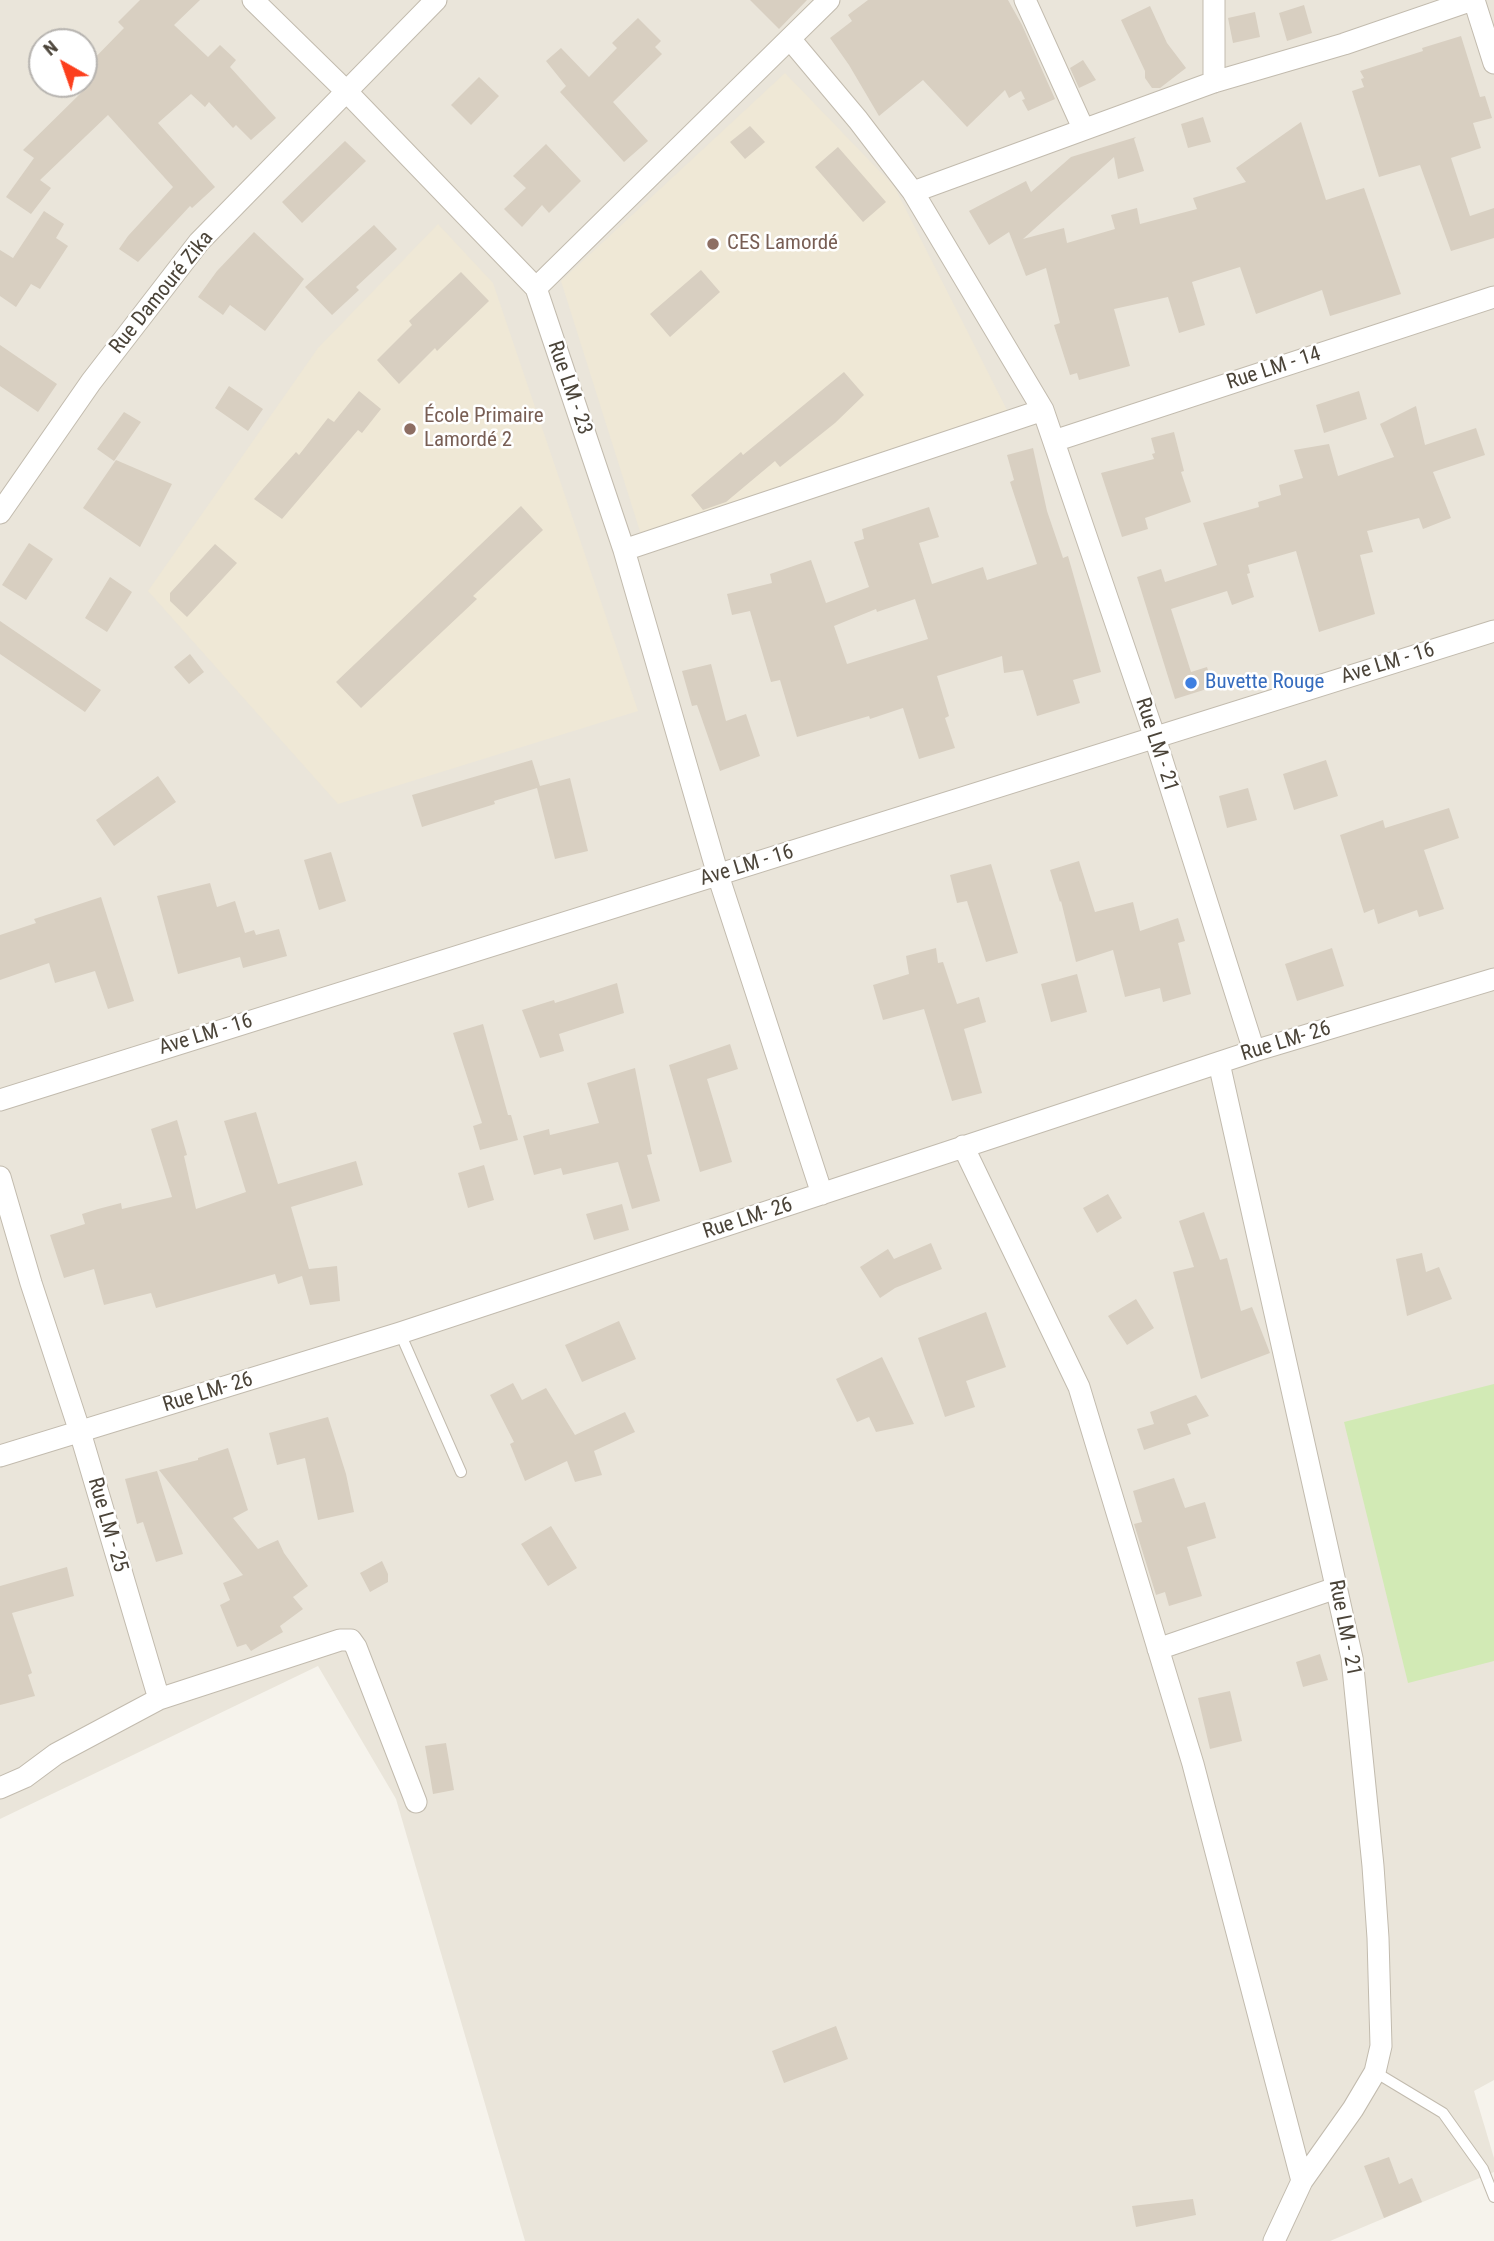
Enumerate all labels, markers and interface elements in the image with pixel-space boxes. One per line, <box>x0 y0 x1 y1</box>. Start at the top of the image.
north arrow <box>28 28 98 98</box>
text: N <box>39 36 62 61</box>
street label: Rue Damouré Zika <box>105 227 219 359</box>
place label: CES Lamordé <box>727 231 838 257</box>
marker: CES Lamordé <box>705 236 721 252</box>
street label: Rue LM - 23 <box>541 338 597 438</box>
street label: Rue LM - 14 <box>1224 342 1324 396</box>
place label: École Primaire Lamordé 2 <box>424 404 544 454</box>
marker: École Primaire Lamordé 2 <box>402 421 418 437</box>
street label: Ave LM - 16 <box>1338 638 1438 690</box>
place label: Buvette Rouge <box>1205 670 1324 696</box>
marker: Buvette Rouge <box>1183 675 1199 691</box>
street label: Rue LM - 21 <box>1129 695 1183 795</box>
street label: Ave LM - 16 <box>697 840 797 892</box>
street label: Ave LM - 16 <box>156 1009 256 1061</box>
street label: Rue LM- 26 <box>1238 1016 1334 1068</box>
street label: Rue LM- 26 <box>700 1193 796 1245</box>
street label: Rue LM- 26 <box>160 1367 256 1419</box>
street label: Rue LM - 25 <box>81 1475 133 1575</box>
street label: Rue LM - 21 <box>1322 1578 1366 1678</box>

